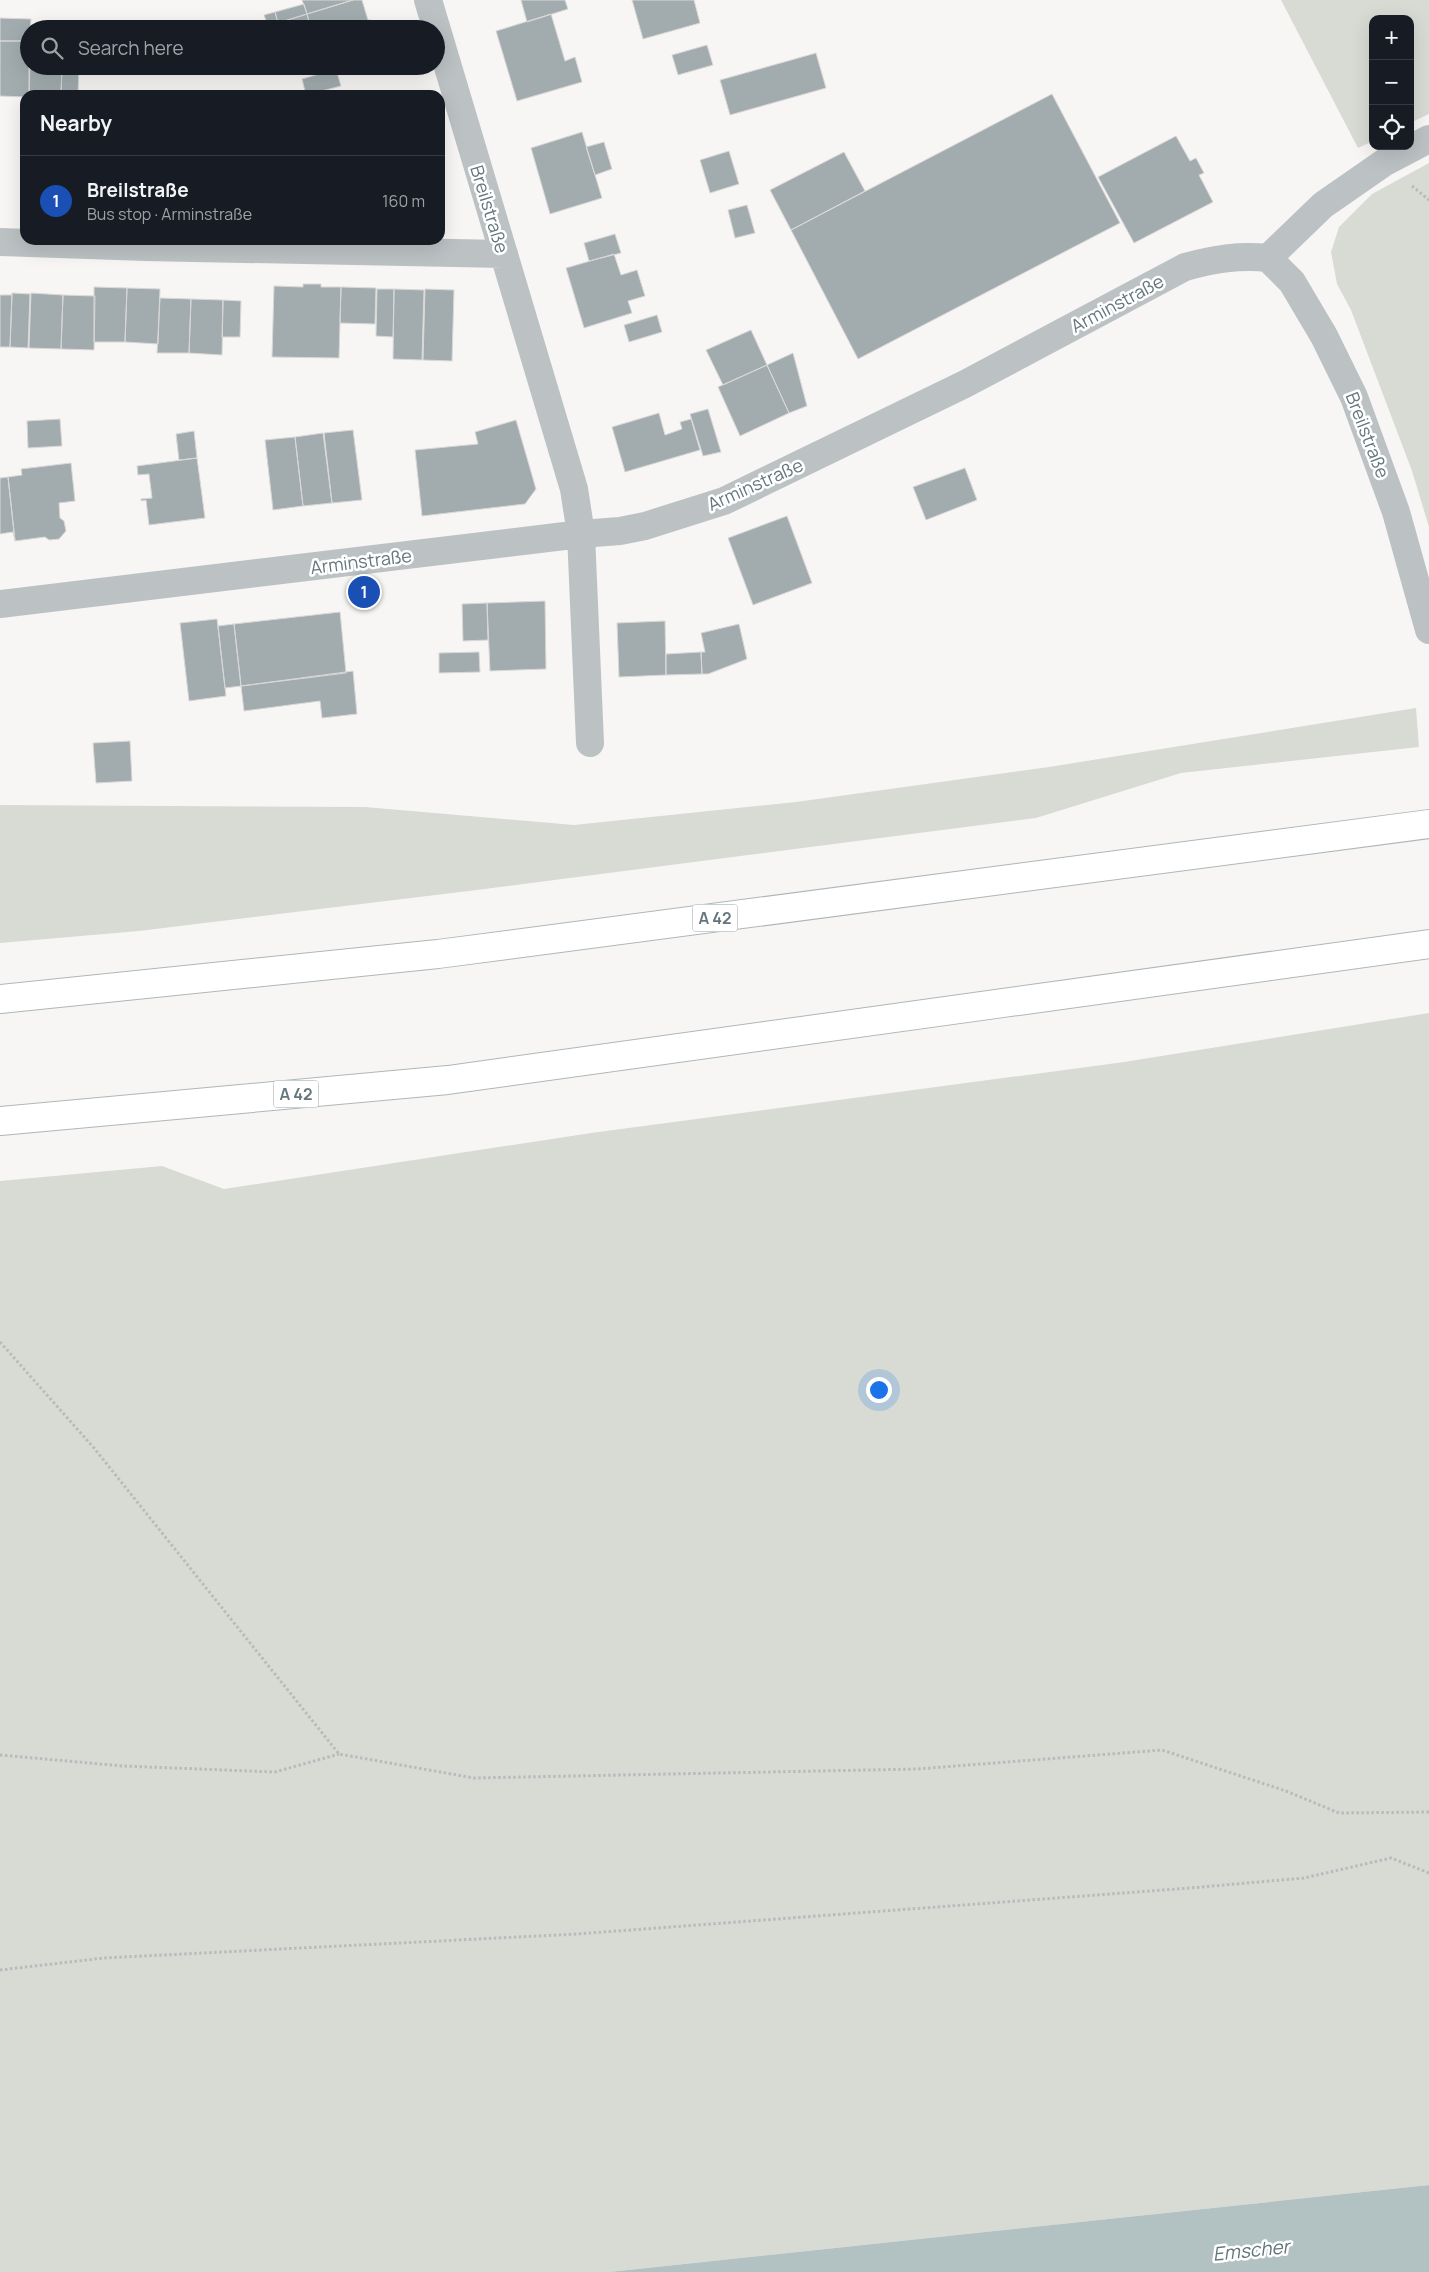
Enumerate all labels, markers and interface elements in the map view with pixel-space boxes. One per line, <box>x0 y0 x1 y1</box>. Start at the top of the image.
map controls <box>1369 15 1414 150</box>
button: + <box>1369 15 1414 60</box>
search box <box>20 20 445 75</box>
icon: search <box>38 34 66 62</box>
text: Search here <box>78 35 184 61</box>
button: − <box>1369 60 1414 105</box>
button: locate <box>1369 105 1414 150</box>
text: Nearby <box>40 109 112 137</box>
street label: Breilstraße <box>465 162 515 256</box>
text: Breilstraße <box>87 177 189 203</box>
text: 1 <box>52 190 60 212</box>
text: 160 m <box>382 190 425 212</box>
text: Bus stop · Arminstraße <box>87 203 252 225</box>
street label: Arminstraße <box>1066 268 1168 338</box>
street label: Breilstraße <box>1341 389 1395 481</box>
street label: Arminstraße <box>703 452 807 516</box>
street label: Arminstraße <box>309 543 413 579</box>
pin: 1 <box>348 573 380 611</box>
road number: A 42 <box>692 904 738 931</box>
road number: A 42 <box>274 1080 318 1108</box>
your location <box>866 1377 892 1403</box>
water label: Emscher <box>1212 2233 1293 2267</box>

